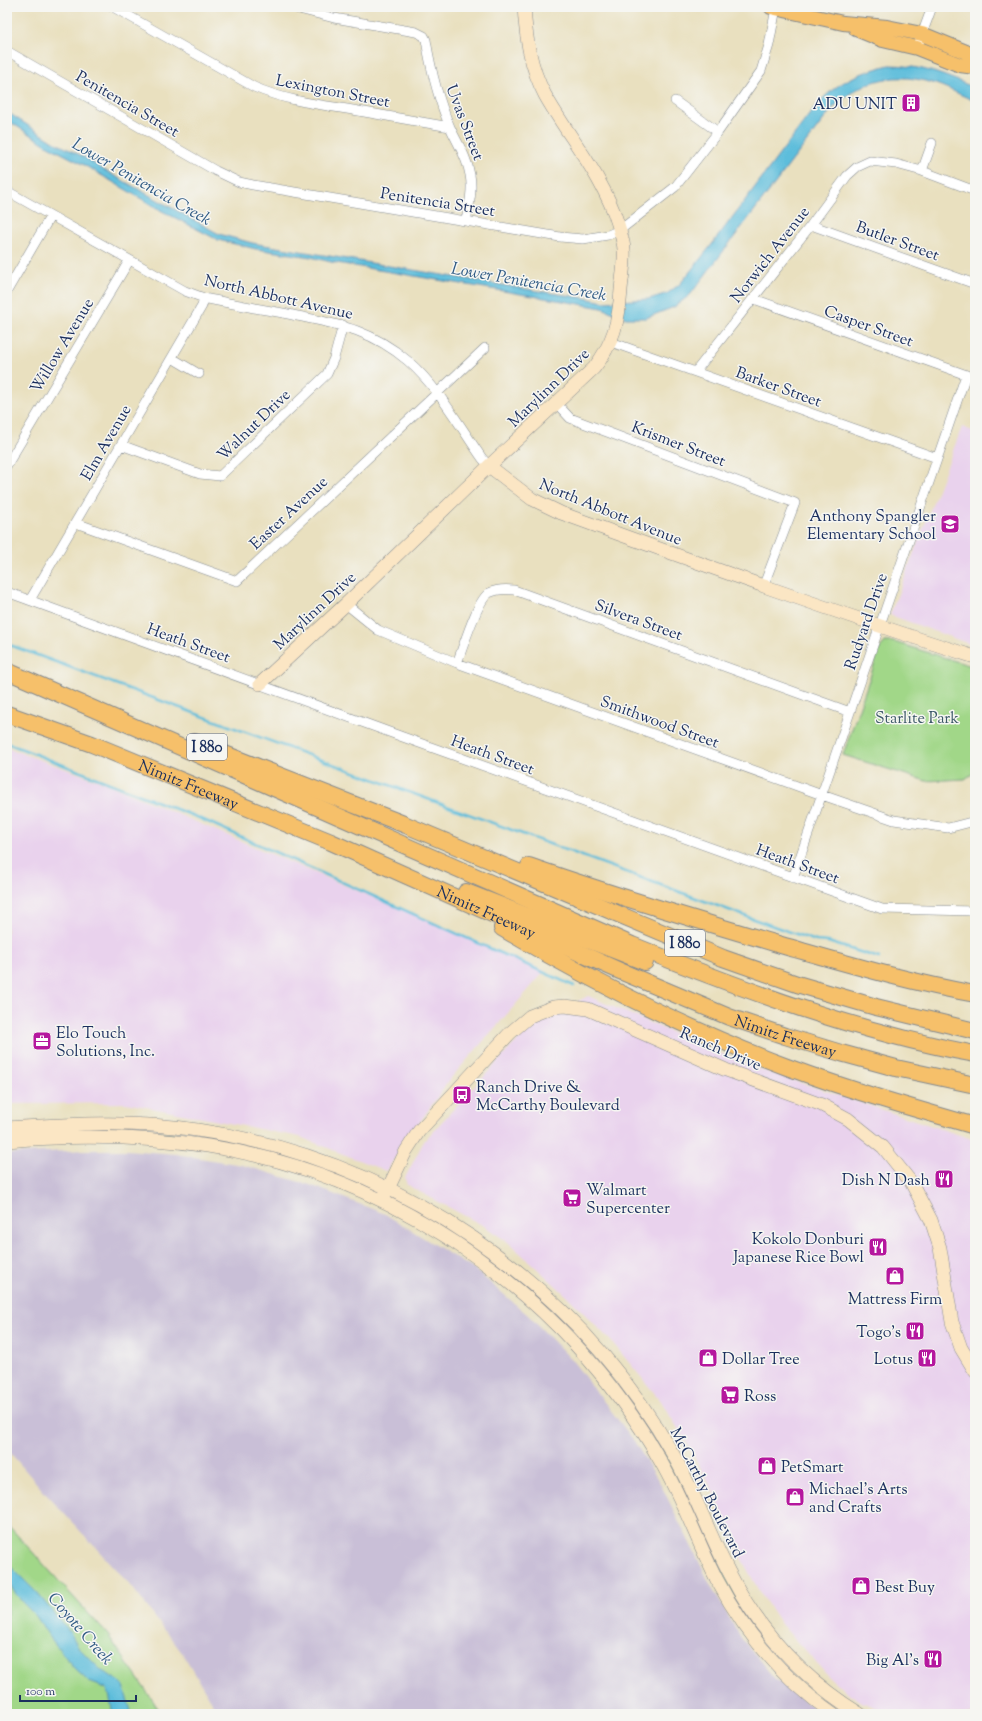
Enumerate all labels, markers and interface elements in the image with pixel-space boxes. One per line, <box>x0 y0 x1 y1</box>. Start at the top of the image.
street label: Penitencia Street <box>71 66 183 144</box>
street label: Lexington Street <box>274 70 392 115</box>
street label: Uvas Street <box>439 82 489 165</box>
building icon: ADU UNIT <box>900 92 922 114</box>
place label: ADU UNIT <box>813 94 897 117</box>
water label: Lower Penitencia Creek <box>67 133 215 233</box>
street label: Penitencia Street <box>379 183 497 224</box>
street label: Norwich Avenue <box>726 202 816 309</box>
street label: Butler Street <box>852 217 943 268</box>
water label: Lower Penitencia Creek <box>449 257 609 309</box>
street label: North Abbott Avenue <box>202 270 355 327</box>
street label: Willow Avenue <box>26 294 101 398</box>
street label: Casper Street <box>820 301 916 354</box>
street label: Marylinn Drive <box>504 344 596 434</box>
street label: Barker Street <box>732 362 825 415</box>
street label: Walnut Drive <box>213 385 297 467</box>
street label: Elm Avenue <box>76 401 138 485</box>
street label: Krismer Street <box>628 417 729 474</box>
street label: Easter Avenue <box>246 472 334 556</box>
street label: North Abbott Avenue <box>535 474 685 552</box>
place label: Anthony Spangler Elementary School <box>807 506 937 547</box>
school or university icon: Anthony Spangler Elementary School <box>939 513 961 535</box>
street label: Marylinn Drive <box>269 567 362 656</box>
street label: Rudyard Drive <box>840 570 895 673</box>
street label: Silvera Street <box>591 595 686 648</box>
street label: Heath Street <box>143 619 233 670</box>
street label: Smithwood Street <box>597 691 722 756</box>
park label: Starlite Park <box>875 708 959 731</box>
street label: Heath Street <box>447 731 537 782</box>
road number: I 880 <box>187 734 227 760</box>
street label: Nimitz Freeway <box>135 755 242 817</box>
street label: Heath Street <box>752 840 842 891</box>
street label: Nimitz Freeway <box>432 882 539 946</box>
road number: I 880 <box>665 930 705 956</box>
street label: Nimitz Freeway <box>731 1011 839 1065</box>
place label: Elo Touch Solutions, Inc. <box>56 1023 155 1064</box>
street label: Ranch Drive <box>676 1023 764 1078</box>
office icon: Elo Touch Solutions, Inc. <box>31 1030 53 1052</box>
place label: Ranch Drive & McCarthy Boulevard <box>476 1077 620 1118</box>
bus stop icon: Ranch Drive & McCarthy Boulevard <box>451 1084 473 1106</box>
restaurant icon: Dish N Dash <box>933 1168 955 1190</box>
place label: Dish N Dash <box>842 1170 931 1193</box>
place label: Walmart Supercenter <box>586 1180 670 1221</box>
supermarket icon: Walmart Supercenter <box>561 1187 583 1209</box>
place label: Kokolo Donburi Japanese Rice Bowl <box>732 1229 865 1270</box>
restaurant icon: Kokolo Donburi Japanese Rice Bowl <box>867 1236 889 1258</box>
shop icon: Mattress Firm <box>884 1265 906 1287</box>
place label: Mattress Firm <box>848 1289 942 1312</box>
restaurant icon: Togo's <box>904 1320 926 1342</box>
place label: Togo's <box>856 1322 901 1345</box>
shop icon: Dollar Tree <box>697 1347 719 1369</box>
restaurant icon: Lotus <box>916 1347 938 1369</box>
place label: Dollar Tree <box>722 1349 800 1372</box>
place label: Lotus <box>874 1349 913 1372</box>
supermarket icon: Ross <box>719 1384 741 1406</box>
place label: Ross <box>744 1386 776 1409</box>
street label: McCarthy Boulevard <box>663 1424 749 1562</box>
shop icon: PetSmart <box>756 1455 778 1477</box>
place label: PetSmart <box>781 1457 844 1480</box>
place label: Michael's Arts and Crafts <box>809 1479 907 1520</box>
shop icon: Michael's Arts and Crafts <box>784 1486 806 1508</box>
shop icon: Best Buy <box>850 1575 872 1597</box>
place label: Best Buy <box>875 1577 935 1600</box>
water label: Coyote Creek <box>41 1588 118 1671</box>
restaurant icon: Big Al's <box>922 1648 944 1670</box>
place label: Big Al's <box>866 1650 919 1673</box>
scale bar <box>20 1677 136 1703</box>
text: 100 m <box>26 1683 55 1701</box>

